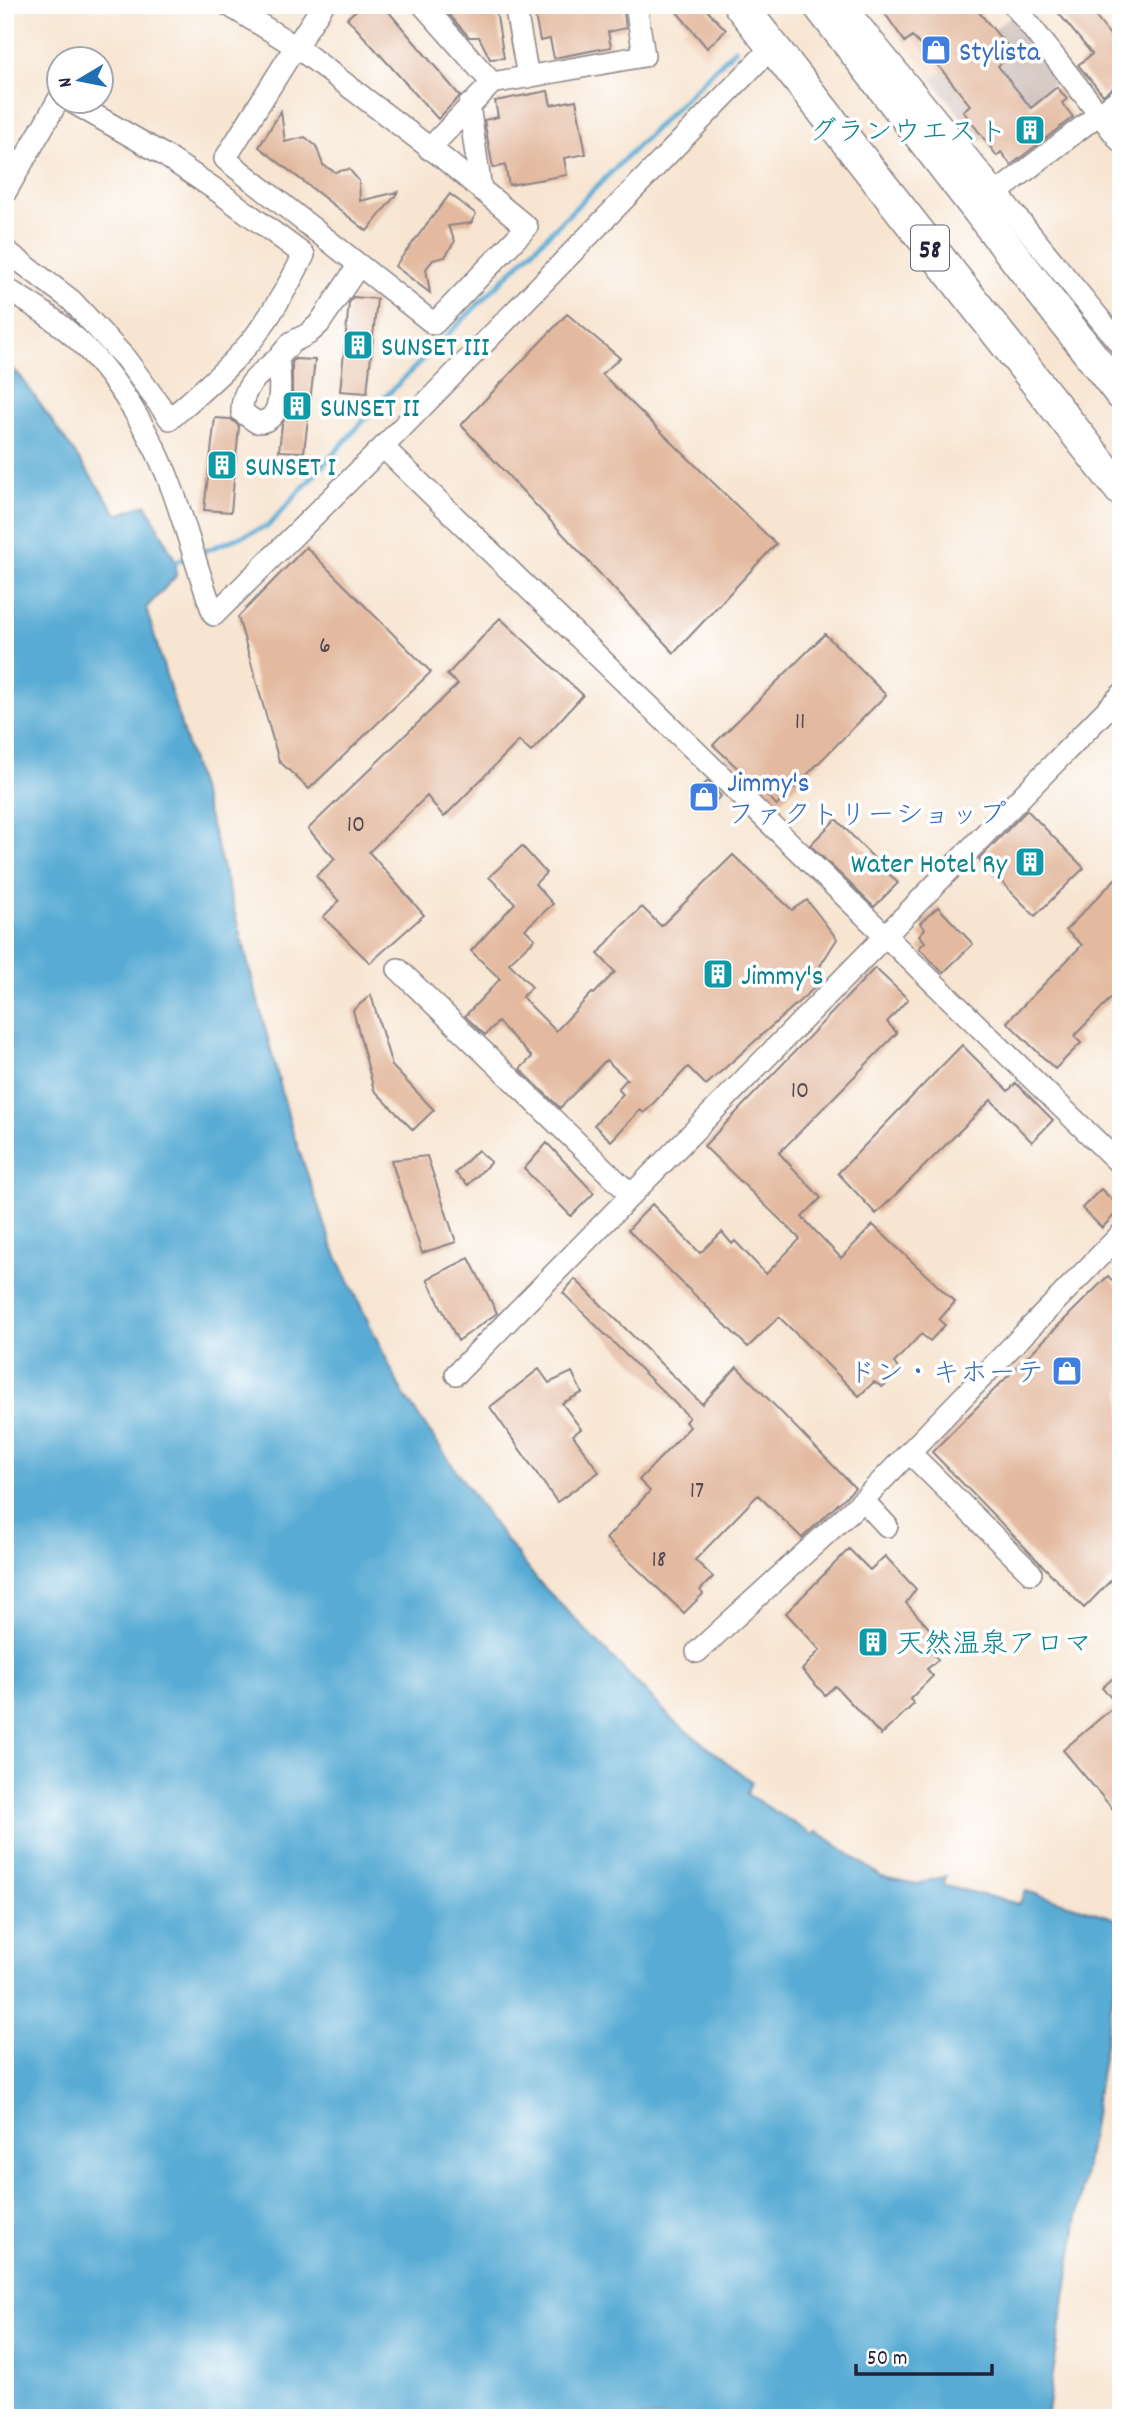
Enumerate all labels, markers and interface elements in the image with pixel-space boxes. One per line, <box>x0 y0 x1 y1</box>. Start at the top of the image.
shop icon: Stylista <box>919 33 953 67</box>
place label: Stylista <box>959 35 1041 75</box>
north arrow <box>46 46 116 116</box>
text: N <box>53 75 81 89</box>
building icon: グランウエスト <box>1013 113 1047 147</box>
place label: グランウエスト <box>809 115 1007 155</box>
road number: 58 <box>911 226 949 270</box>
building icon: SUNSET III <box>341 328 375 362</box>
place label: SUNSET III <box>381 330 490 370</box>
building icon: SUNSET II <box>280 389 314 423</box>
place label: SUNSET II <box>320 391 420 431</box>
building icon: SUNSET I <box>205 448 239 482</box>
place label: SUNSET I <box>245 450 336 490</box>
house number: 6 <box>319 630 331 664</box>
house number: 11 <box>795 706 805 740</box>
place label: Jimmy's ファクトリーショップ <box>727 766 1006 838</box>
shop icon: Jimmy's ファクトリーショップ <box>687 780 721 814</box>
house number: 10 <box>347 809 365 843</box>
building icon: Water Hotel Ry <box>1013 845 1047 879</box>
place label: Water Hotel Ry <box>851 847 1008 887</box>
building icon: Jimmy's <box>701 957 735 991</box>
place label: Jimmy's <box>741 959 823 999</box>
house number: 10 <box>791 1075 809 1109</box>
shop icon: ドン・キホーテ <box>1050 1354 1084 1388</box>
place label: ドン・キホーテ <box>848 1356 1044 1396</box>
house number: 17 <box>690 1475 704 1509</box>
house number: 18 <box>652 1544 666 1578</box>
building icon: 天然温泉アロマ <box>856 1625 890 1659</box>
place label: 天然温泉アロマ <box>896 1627 1092 1667</box>
scale bar <box>856 2332 993 2376</box>
text: 50 m <box>867 2345 907 2375</box>

